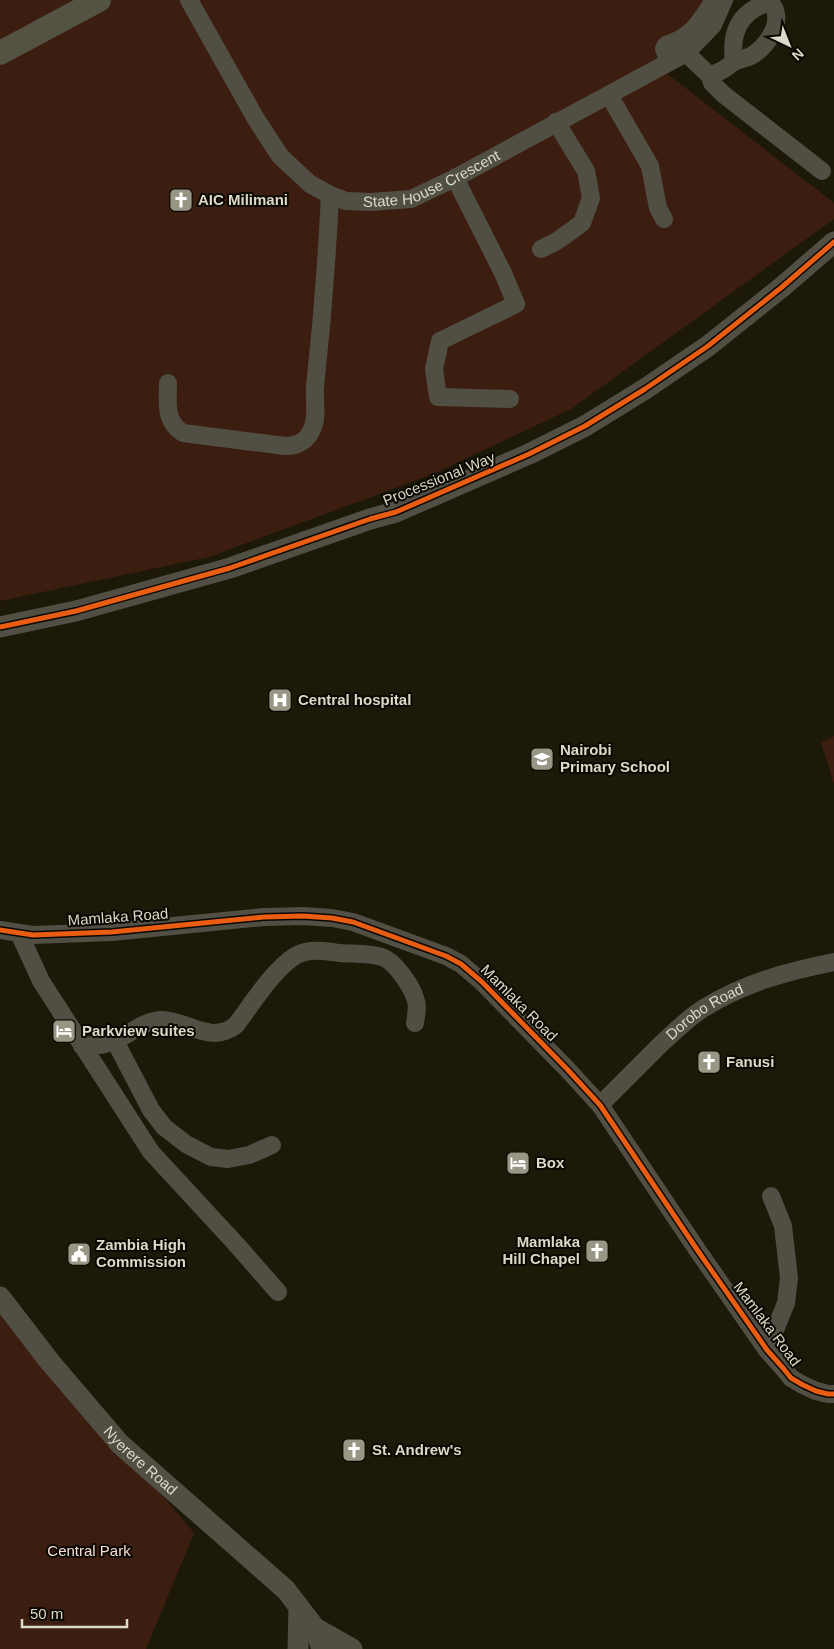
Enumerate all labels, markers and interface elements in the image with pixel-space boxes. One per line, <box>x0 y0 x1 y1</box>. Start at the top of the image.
north arrow <box>764 20 814 70</box>
text: N <box>789 45 807 64</box>
street label: State House Crescent <box>363 146 503 210</box>
church icon: AIC Milimani <box>168 187 194 213</box>
place label: AIC Milimani <box>198 191 288 208</box>
street label: Processional Way <box>380 448 498 509</box>
hospital icon: Central hospital <box>267 687 293 713</box>
place label: Central hospital <box>298 691 411 708</box>
place label: Nairobi Primary School <box>560 741 670 775</box>
school or university icon: Nairobi Primary School <box>529 746 555 772</box>
street label: Mamlaka Road <box>67 905 169 928</box>
street label: Mamlaka Road <box>478 961 561 1044</box>
street label: Dorobo Road <box>662 980 746 1043</box>
hotel icon: Parkview suites <box>51 1018 77 1044</box>
place label: Parkview suites <box>82 1022 195 1039</box>
church icon: Fanusi <box>696 1049 722 1075</box>
place label: Fanusi <box>726 1053 774 1070</box>
hotel icon: Box <box>505 1150 531 1176</box>
place label: Box <box>536 1154 565 1171</box>
place label: Mamlaka Hill Chapel <box>502 1233 581 1267</box>
place label: Zambia High Commission <box>96 1236 186 1270</box>
church icon: Mamlaka Hill Chapel <box>584 1238 610 1264</box>
public building icon: Zambia High Commission <box>66 1241 92 1267</box>
street label: Mamlaka Road <box>730 1278 805 1369</box>
street label: Nyerere Road <box>101 1423 181 1498</box>
church icon: St. Andrew's <box>341 1437 367 1463</box>
place label: St. Andrew's <box>372 1441 462 1458</box>
park label: Central Park <box>47 1542 131 1559</box>
scale bar <box>22 1596 128 1628</box>
text: 50 m <box>30 1605 63 1622</box>

